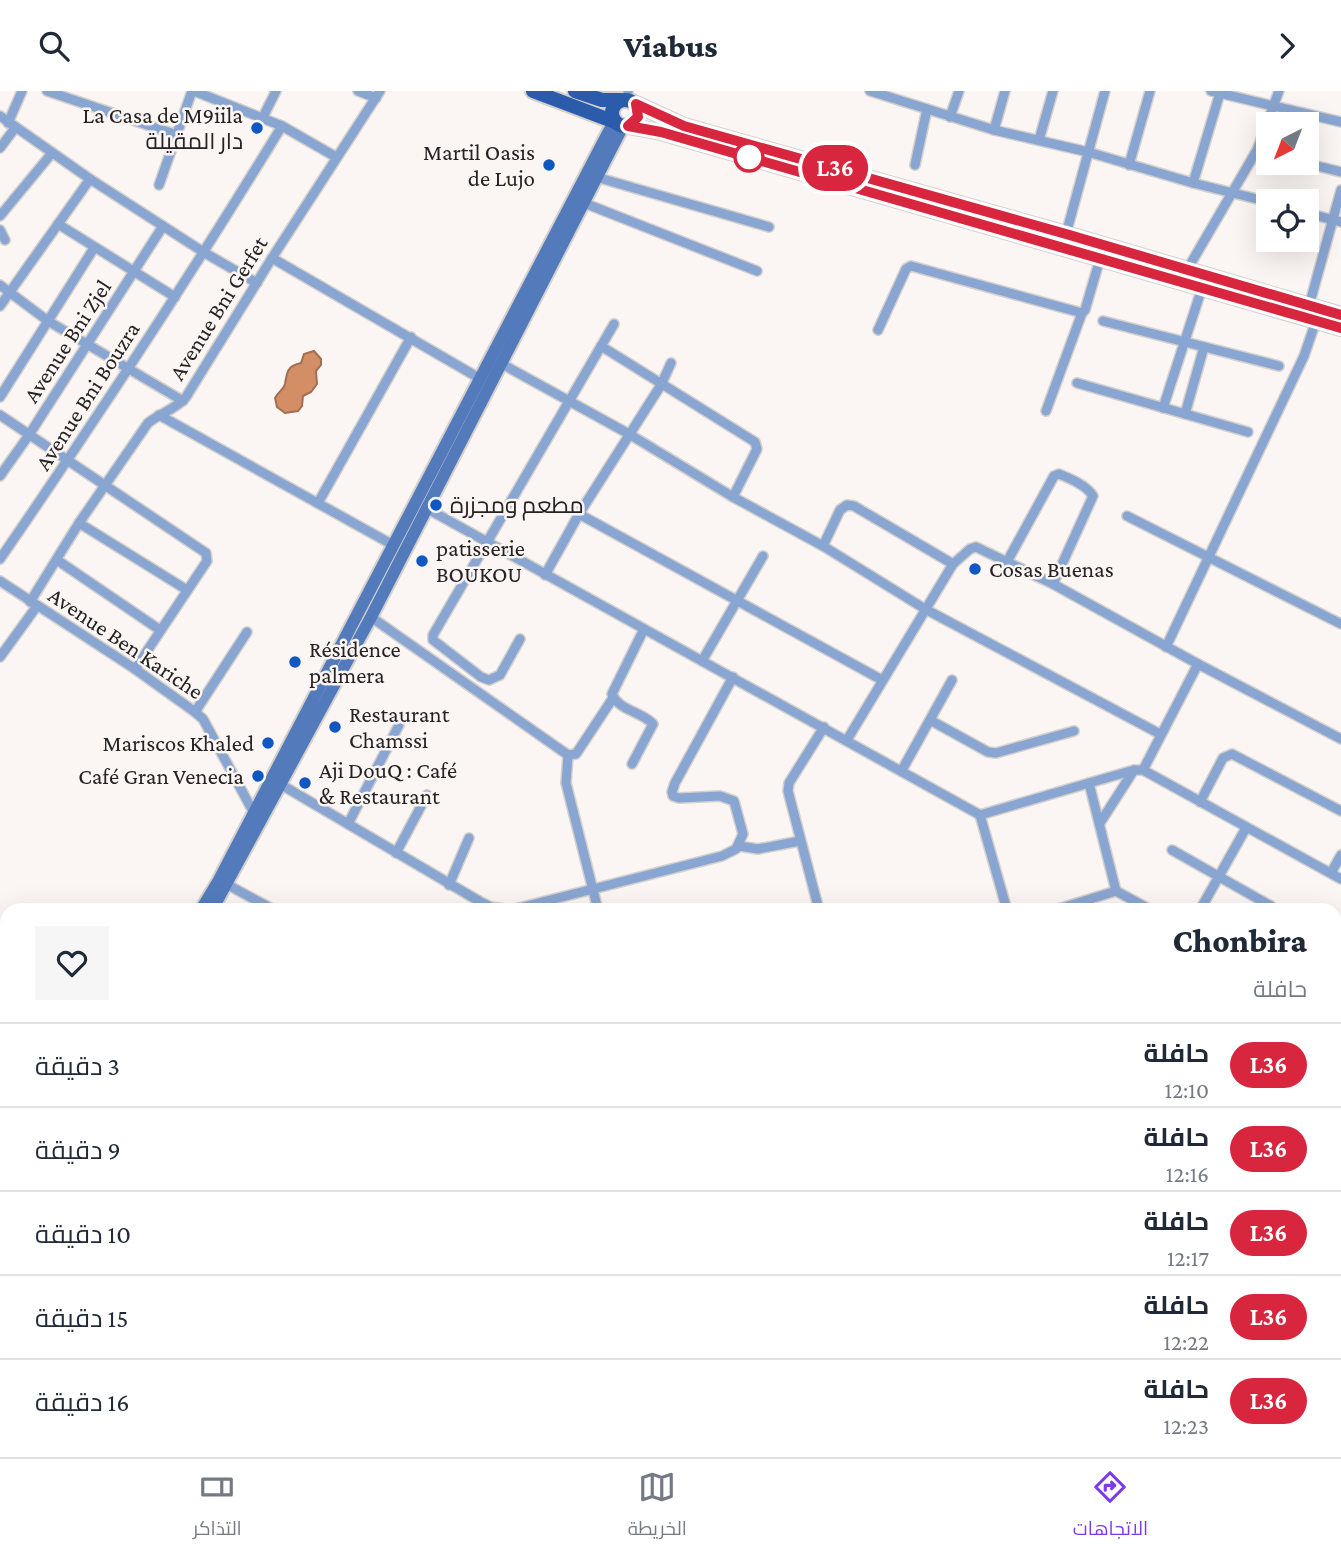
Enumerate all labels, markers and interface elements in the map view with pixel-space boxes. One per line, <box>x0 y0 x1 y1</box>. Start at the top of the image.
icon: search <box>35 27 73 65</box>
icon: forward <box>1268 27 1306 65</box>
text: Viabus <box>623 28 718 64</box>
place label: La Casa de M9iila دار المقيلة <box>82 102 243 154</box>
north arrow <box>1256 112 1320 175</box>
map controls <box>1256 112 1319 252</box>
marker: La Casa de M9iila دار المقيلة <box>249 120 265 136</box>
place label: Martil Oasis de Lujo <box>423 139 535 191</box>
unlabelled marker <box>734 142 764 172</box>
line badge: L36 <box>795 145 875 191</box>
text: L36 <box>816 154 854 181</box>
marker: Martil Oasis de Lujo <box>541 157 557 173</box>
button: locate <box>1256 189 1319 252</box>
street label: Avenue Bni Gerfet <box>163 231 273 385</box>
street label: Avenue Bni Zjel <box>18 275 116 407</box>
street label: Avenue Bni Bouzra <box>29 317 145 475</box>
place label: مطعم ومجزرة <box>450 492 584 521</box>
marker: مطعم ومجزرة <box>428 497 444 513</box>
place label: patisserie BOUKOU <box>436 535 525 587</box>
marker: patisserie BOUKOU <box>414 553 430 569</box>
place label: Cosas Buenas <box>989 556 1114 582</box>
marker: Cosas Buenas <box>967 561 983 577</box>
street label: Avenue Ben Kariche <box>44 582 208 704</box>
place label: Résidence palmera <box>309 636 401 688</box>
marker: Résidence palmera <box>287 654 303 670</box>
place label: Restaurant Chamssi <box>349 701 450 753</box>
marker: Restaurant Chamssi <box>327 719 343 735</box>
place label: Mariscos Khaled <box>102 730 254 756</box>
marker: Mariscos Khaled <box>260 735 276 751</box>
place label: Aji DouQ : Café & Restaurant <box>319 757 457 809</box>
place label: Café Gran Venecia <box>78 763 244 789</box>
marker: Café Gran Venecia <box>250 768 266 784</box>
marker: Aji DouQ : Café & Restaurant <box>297 775 313 791</box>
text: Chonbira <box>1172 922 1307 959</box>
button: heart <box>35 926 109 1000</box>
text: حافلة <box>1253 976 1307 1002</box>
text: حافلة <box>1144 1039 1209 1068</box>
text: L36 <box>1250 1051 1287 1078</box>
text: 3 دقيقة <box>35 1052 120 1081</box>
text: 12:10 <box>1165 1077 1209 1103</box>
text: حافلة <box>1144 1123 1209 1152</box>
text: L36 <box>1250 1135 1287 1162</box>
text: 9 دقيقة <box>35 1136 121 1165</box>
text: 12:16 <box>1166 1161 1209 1187</box>
text: حافلة <box>1144 1207 1209 1236</box>
text: L36 <box>1250 1219 1287 1246</box>
text: 10 دقيقة <box>35 1220 131 1249</box>
text: 12:17 <box>1167 1245 1209 1271</box>
text: حافلة <box>1144 1291 1209 1320</box>
text: L36 <box>1250 1303 1287 1330</box>
text: 15 دقيقة <box>35 1304 128 1333</box>
text: 12:22 <box>1163 1329 1209 1355</box>
text: حافلة <box>1144 1375 1209 1404</box>
text: L36 <box>1250 1387 1287 1414</box>
text: 16 دقيقة <box>35 1388 129 1417</box>
text: 12:23 <box>1163 1413 1209 1439</box>
tab: التذاكر <box>193 1468 242 1546</box>
tab: الخريطة <box>628 1468 687 1546</box>
tab: الاتجاهات <box>1073 1468 1148 1546</box>

